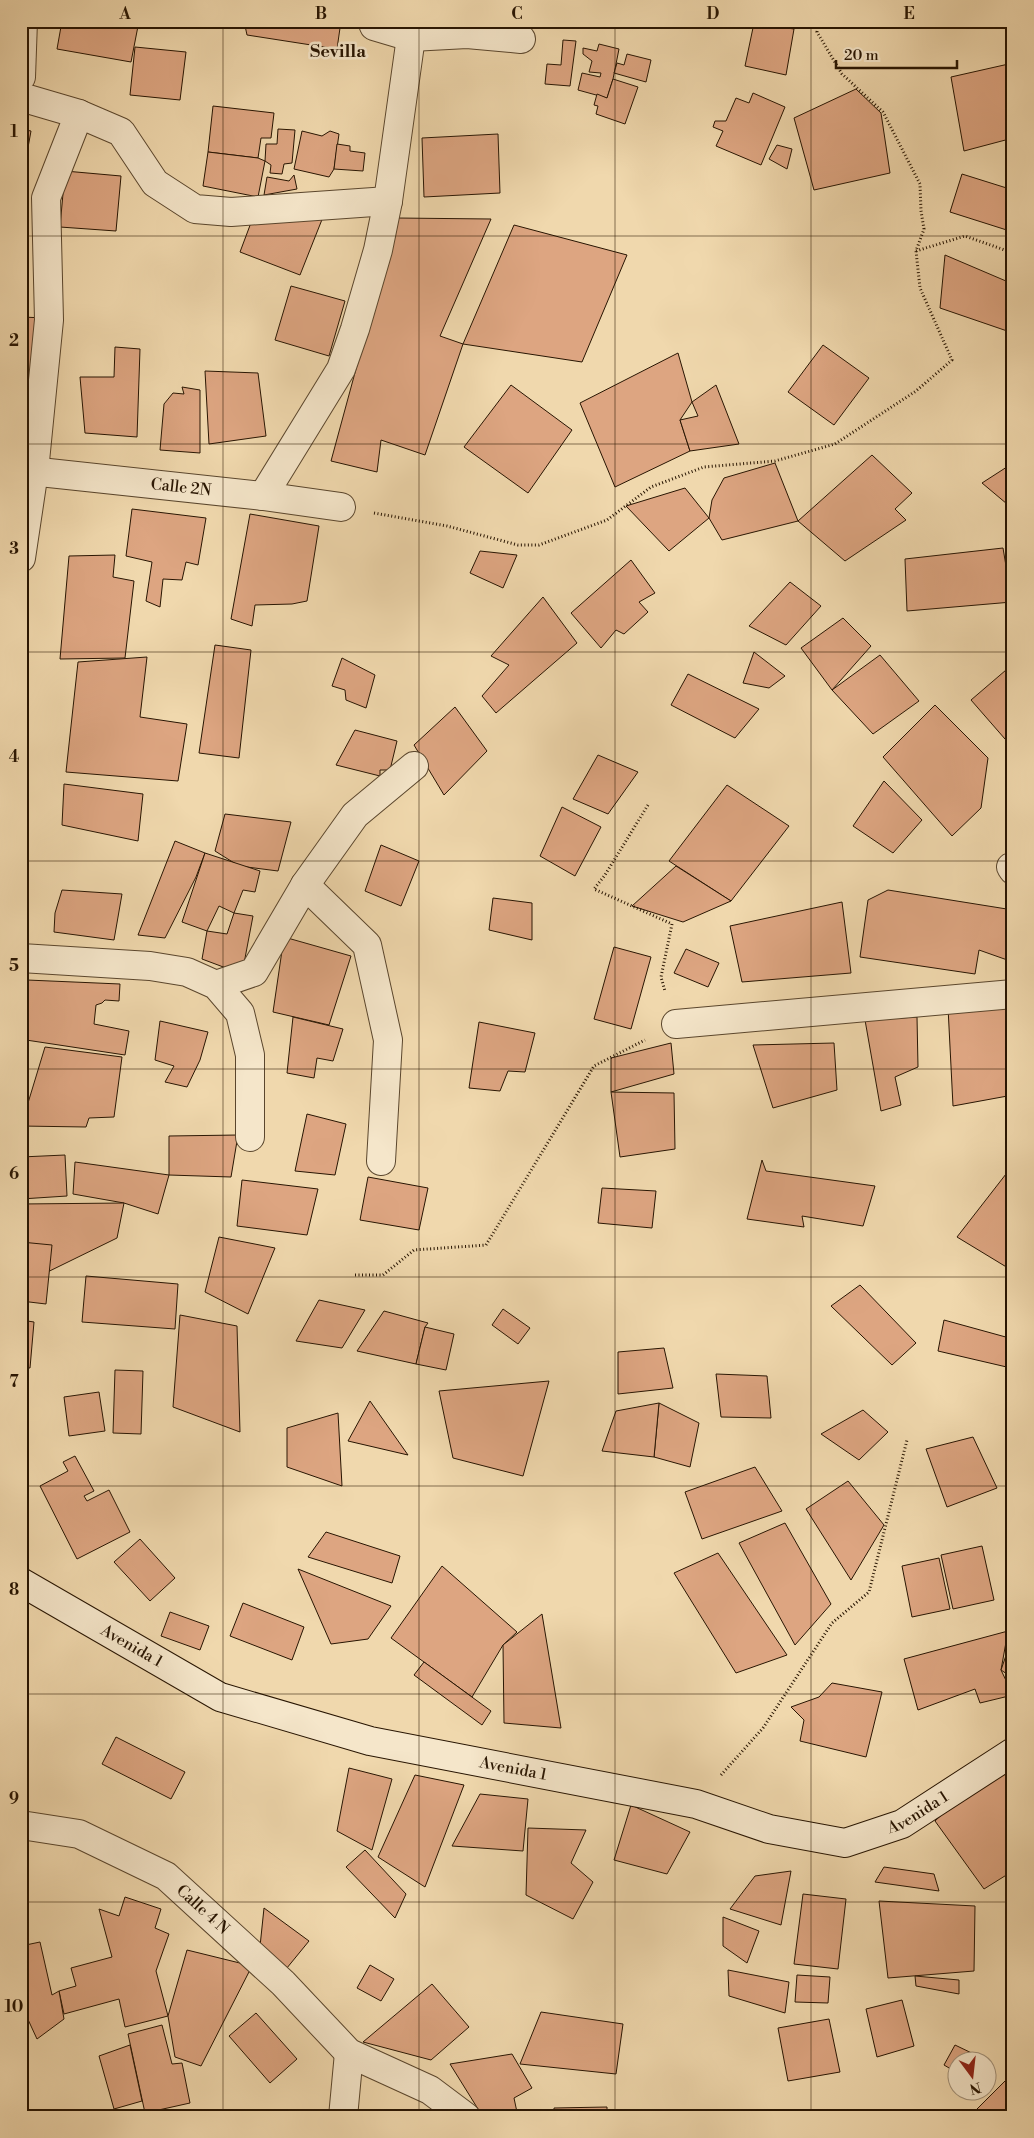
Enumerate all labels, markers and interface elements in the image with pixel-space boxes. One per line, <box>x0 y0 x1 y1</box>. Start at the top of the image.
text: A <box>118 4 131 24</box>
text: B <box>315 4 327 24</box>
text: C <box>511 4 523 24</box>
text: D <box>707 4 720 24</box>
text: E <box>903 4 915 24</box>
scale bar <box>836 38 958 70</box>
district label: Sevilla <box>310 40 366 63</box>
text: 20 m <box>844 46 879 65</box>
text: 1 <box>10 122 18 142</box>
text: 2 <box>9 331 19 351</box>
street label: Calle 2N <box>150 474 213 500</box>
text: 3 <box>9 539 19 559</box>
text: 4 <box>9 747 20 767</box>
text: 5 <box>9 956 19 976</box>
text: 6 <box>9 1164 19 1184</box>
text: 7 <box>9 1372 19 1392</box>
text: 8 <box>9 1580 19 1600</box>
street label: Avenida 1 <box>96 1620 166 1672</box>
street label: Avenida 1 <box>477 1752 549 1785</box>
street label: Avenida 1 <box>884 1786 952 1838</box>
text: 9 <box>9 1789 19 1809</box>
street label: Calle 4 N <box>172 1880 233 1939</box>
text: 10 <box>5 1997 23 2017</box>
north arrow <box>946 2050 996 2100</box>
text: N <box>967 2077 983 2098</box>

